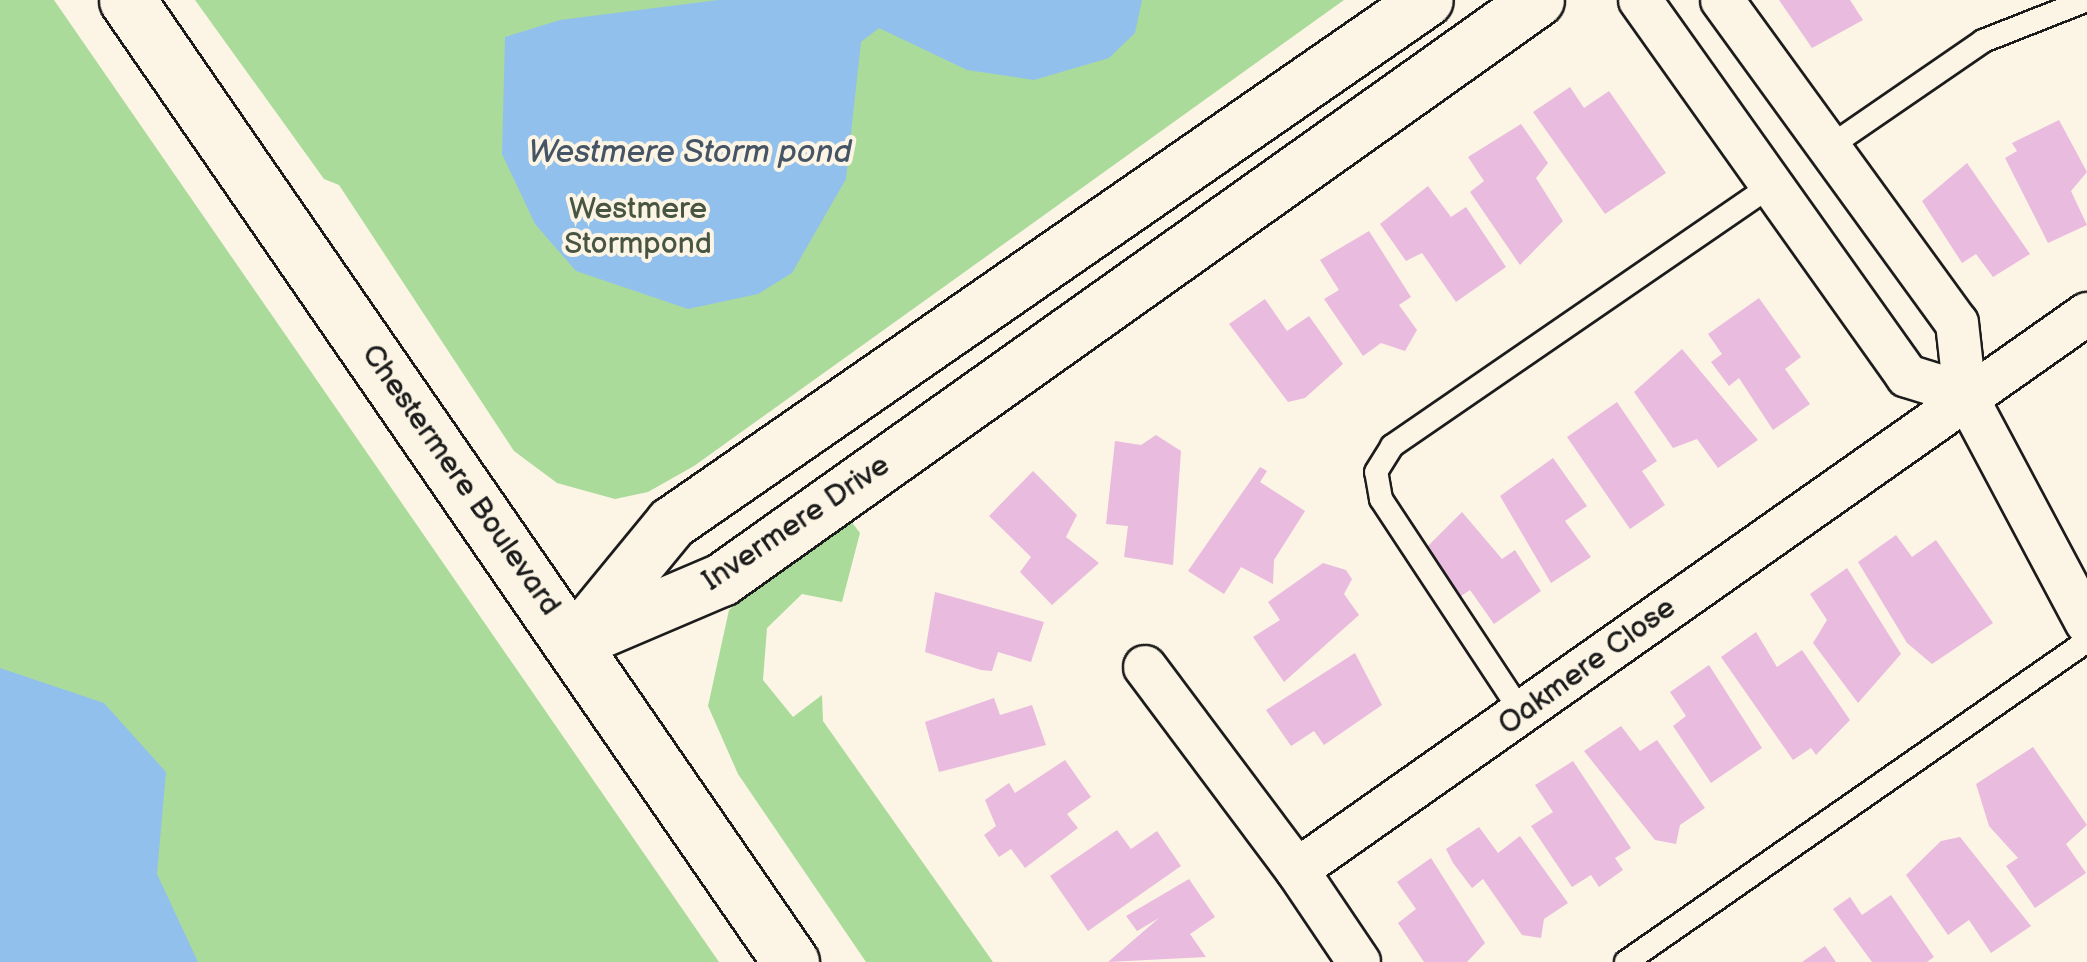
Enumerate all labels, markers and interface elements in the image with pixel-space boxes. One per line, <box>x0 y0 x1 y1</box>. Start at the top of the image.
water label: Westmere Storm pond <box>528 134 852 172</box>
park label: Westmere Stormpond <box>564 191 712 262</box>
street label: Chestermere Boulevard <box>354 337 568 623</box>
street label: Invermere Drive <box>696 447 896 599</box>
street label: Oakmere Close <box>1491 590 1683 742</box>

